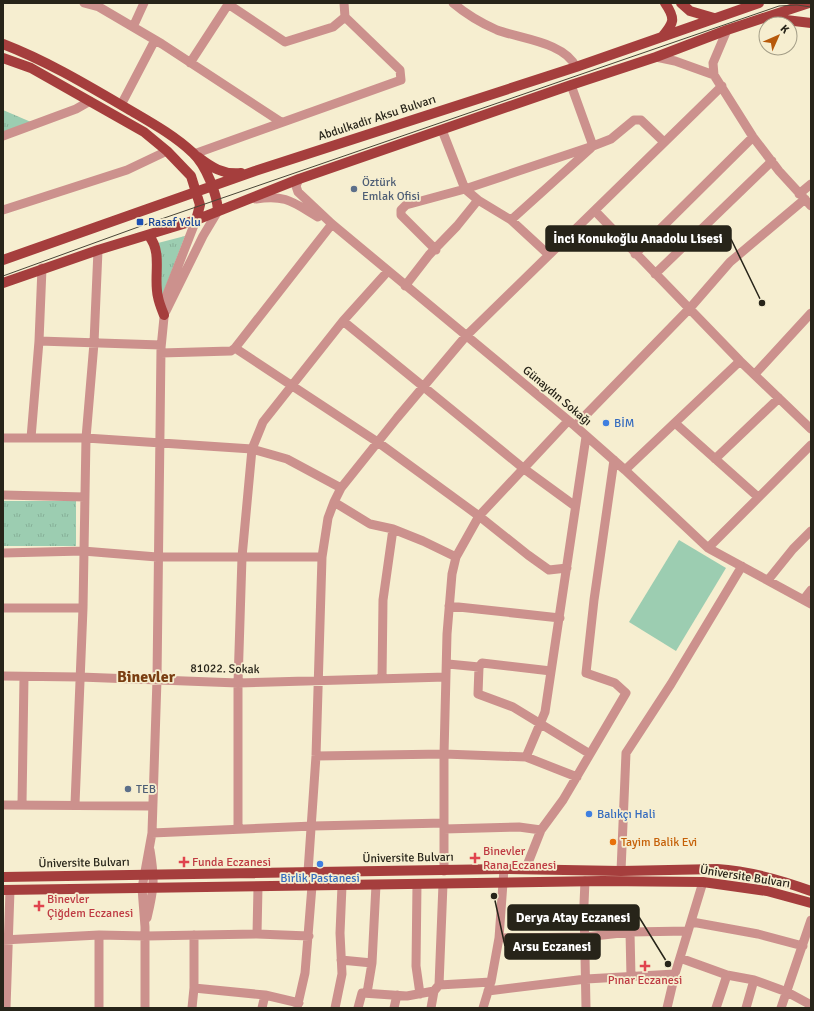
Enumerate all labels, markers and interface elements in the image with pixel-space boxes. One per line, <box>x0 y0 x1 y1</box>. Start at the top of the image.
north arrow <box>758 16 798 56</box>
text: K <box>778 22 792 36</box>
street label: Abdulkadir Aksu Bulvarı <box>316 92 438 144</box>
place label: Öztürk Emlak Ofisi <box>362 175 420 204</box>
marker: Öztürk Emlak Ofisi <box>349 184 359 194</box>
place label: Rasaf Yolu <box>148 215 201 230</box>
marker: Rasaf Yolu <box>135 217 145 227</box>
callout: İnci Konukoğlu Anadolu Lisesi <box>546 226 731 251</box>
text: İnci Konukoğlu Anadolu Lisesi <box>553 230 723 247</box>
street label: Günaydın Sokağı <box>519 363 595 429</box>
place label: BİM <box>614 416 634 431</box>
marker: BİM <box>601 418 611 428</box>
street label: 81022. Sokak <box>190 661 260 677</box>
district label: Binevler <box>117 667 176 687</box>
place label: TEB <box>136 782 156 797</box>
marker: TEB <box>123 784 133 794</box>
place label: Balıkçı Hali <box>597 807 655 822</box>
marker: Balıkçı Hali <box>584 809 594 819</box>
place label: Tayim Balik Evi <box>621 835 697 850</box>
marker: Tayim Balik Evi <box>608 837 618 847</box>
place label: Binevler Rana Eczanesi <box>483 844 556 873</box>
street label: Üniversite Bulvarı <box>362 850 454 866</box>
marker: Binevler Rana Eczanesi <box>470 853 480 863</box>
street label: Üniversite Bulvarı <box>38 855 130 871</box>
place label: Funda Eczanesi <box>192 855 271 870</box>
marker: Funda Eczanesi <box>179 857 189 867</box>
marker: Birlik Pastanesi <box>315 859 325 869</box>
street label: Üniversite Bulvarı <box>699 862 791 892</box>
place label: Birlik Pastanesi <box>280 871 360 886</box>
place label: Binevler Çiğdem Eczanesi <box>47 892 133 921</box>
marker: Binevler Çiğdem Eczanesi <box>34 901 44 911</box>
callout: Derya Atay Eczanesi <box>508 905 639 930</box>
text: Derya Atay Eczanesi <box>516 910 630 926</box>
callout: Arsu Eczanesi <box>505 934 600 959</box>
text: Arsu Eczanesi <box>513 939 591 955</box>
marker: Pınar Eczanesi <box>640 961 650 971</box>
place label: Pınar Eczanesi <box>608 973 682 988</box>

